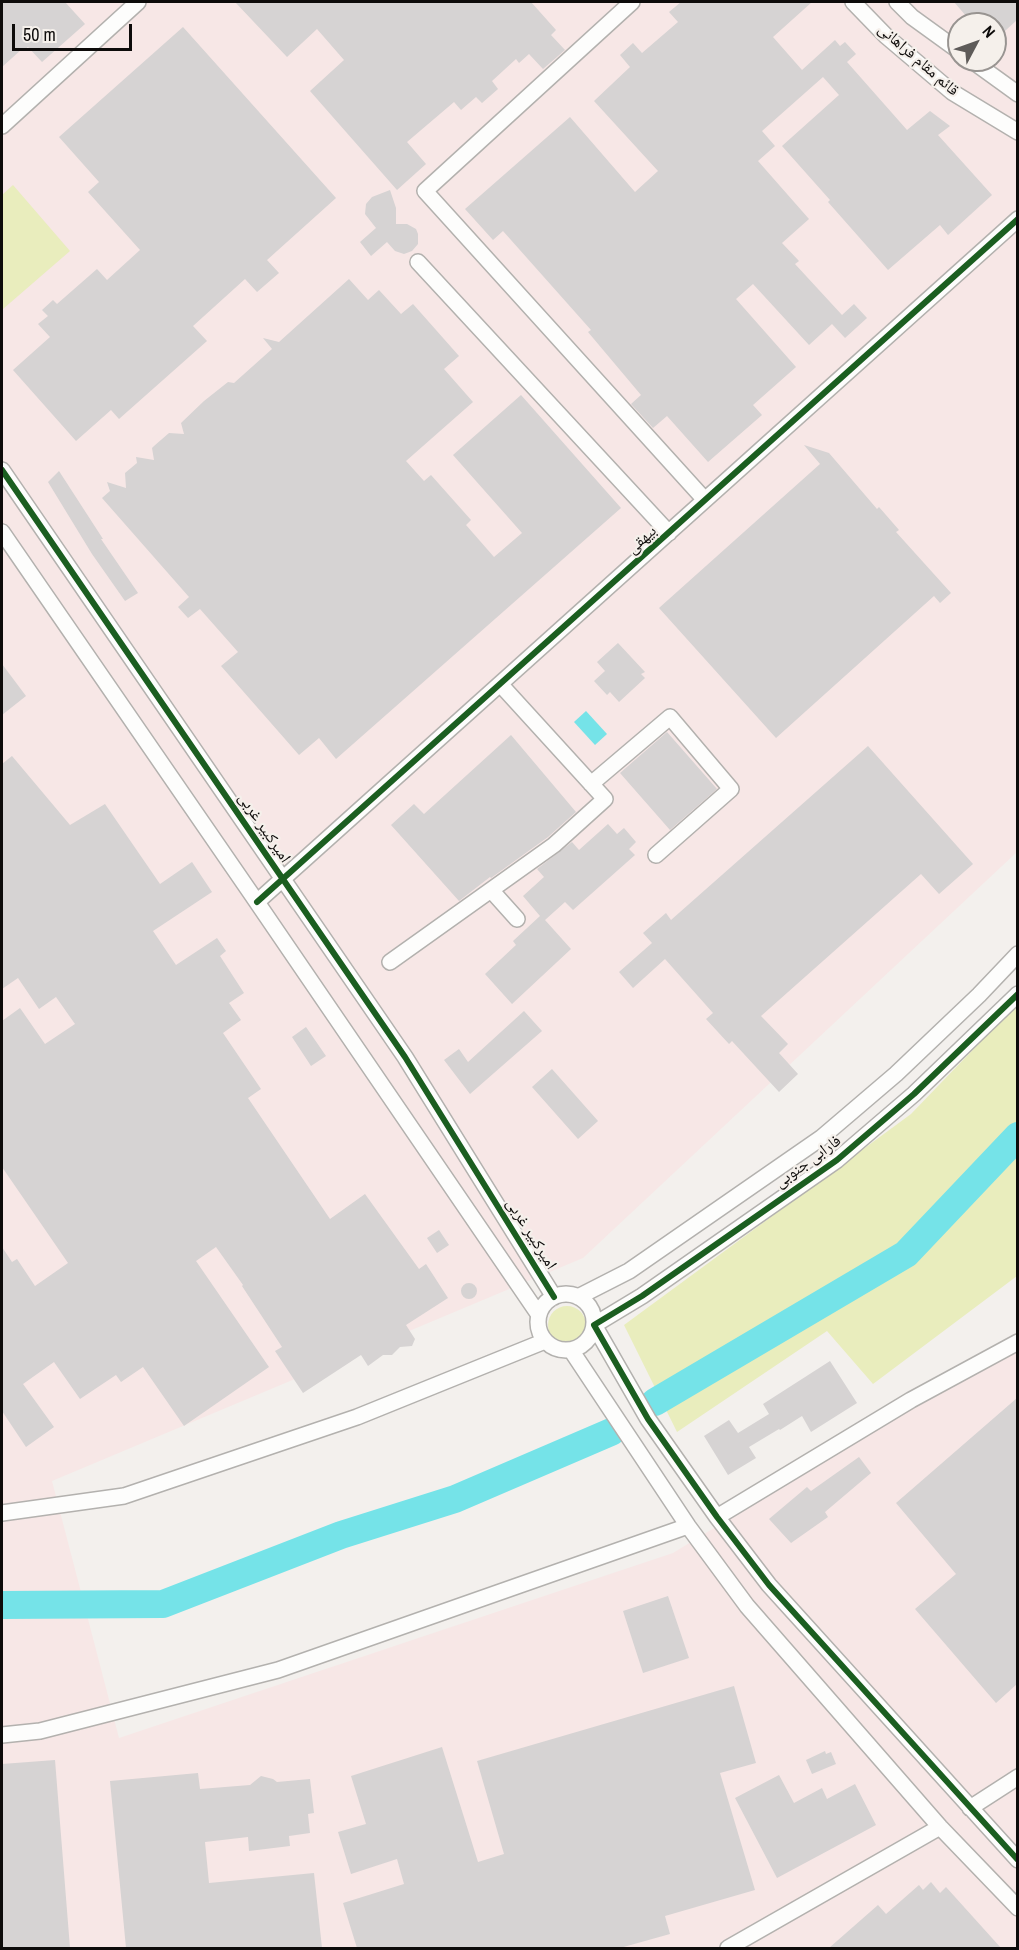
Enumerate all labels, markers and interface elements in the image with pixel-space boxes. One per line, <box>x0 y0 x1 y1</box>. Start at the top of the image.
scale bar <box>15 12 135 50</box>
north arrow <box>947 12 1007 72</box>
street label: قائم مقام فراهانی <box>874 20 962 100</box>
text: N <box>978 21 1000 42</box>
text: 50 m <box>23 22 56 47</box>
street label: بیهقی <box>623 522 661 558</box>
street label: امیرکبیر غربی <box>234 789 294 867</box>
street label: فارابی جنوبی <box>771 1131 845 1193</box>
street label: امیرکبیر غربی <box>502 1195 560 1273</box>

